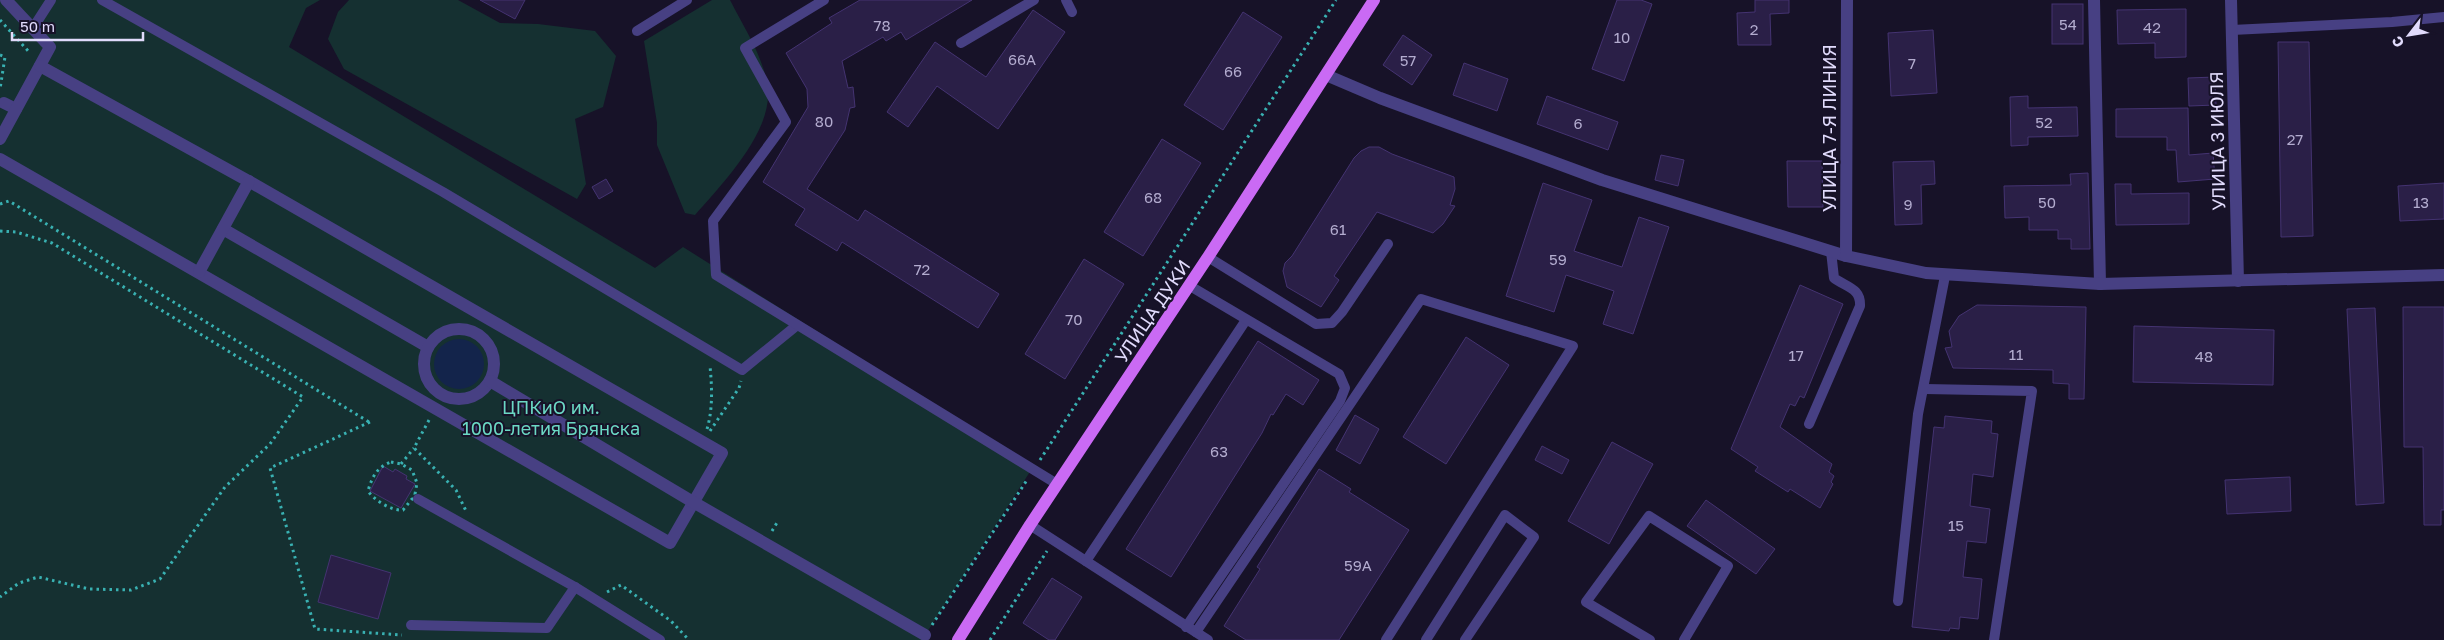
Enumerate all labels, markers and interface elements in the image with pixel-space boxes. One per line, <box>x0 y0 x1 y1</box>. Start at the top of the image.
scale bar <box>12 10 144 42</box>
north arrow <box>2384 10 2434 60</box>
house number: 54 <box>2059 15 2077 33</box>
house number: 78 <box>873 16 891 34</box>
text: 50 m <box>20 17 55 35</box>
house number: 42 <box>2143 18 2161 36</box>
house number: 2 <box>1750 20 1758 38</box>
house number: 10 <box>1614 28 1630 46</box>
text: С <box>2388 33 2407 51</box>
street label: УЛИЦА 7-Я ЛИНИЯ <box>1818 44 1840 212</box>
house number: 66А <box>1008 50 1036 68</box>
house number: 57 <box>1400 51 1416 69</box>
house number: 7 <box>1908 54 1916 72</box>
house number: 66 <box>1224 62 1242 80</box>
street label: УЛИЦА 3 ИЮЛЯ <box>2205 71 2229 211</box>
house number: 80 <box>815 112 833 130</box>
house number: 52 <box>2035 113 2053 131</box>
house number: 6 <box>1573 114 1583 132</box>
house number: 27 <box>2287 130 2303 148</box>
house number: 68 <box>1144 188 1162 206</box>
house number: 50 <box>2038 193 2056 211</box>
house number: 13 <box>2413 193 2429 211</box>
house number: 9 <box>1903 195 1913 213</box>
house number: 61 <box>1330 220 1346 238</box>
house number: 59 <box>1549 250 1567 268</box>
street label: УЛИЦА ДУКИ <box>1109 255 1195 367</box>
house number: 72 <box>914 260 930 278</box>
house number: 70 <box>1065 310 1083 328</box>
house number: 11 <box>2009 345 2023 363</box>
house number: 17 <box>1788 346 1804 364</box>
house number: 48 <box>2195 347 2213 365</box>
park label: ЦПКиО им. 1000-летия Брянска <box>462 396 640 439</box>
house number: 63 <box>1210 442 1228 460</box>
house number: 15 <box>1948 516 1964 534</box>
house number: 59А <box>1344 556 1372 574</box>

